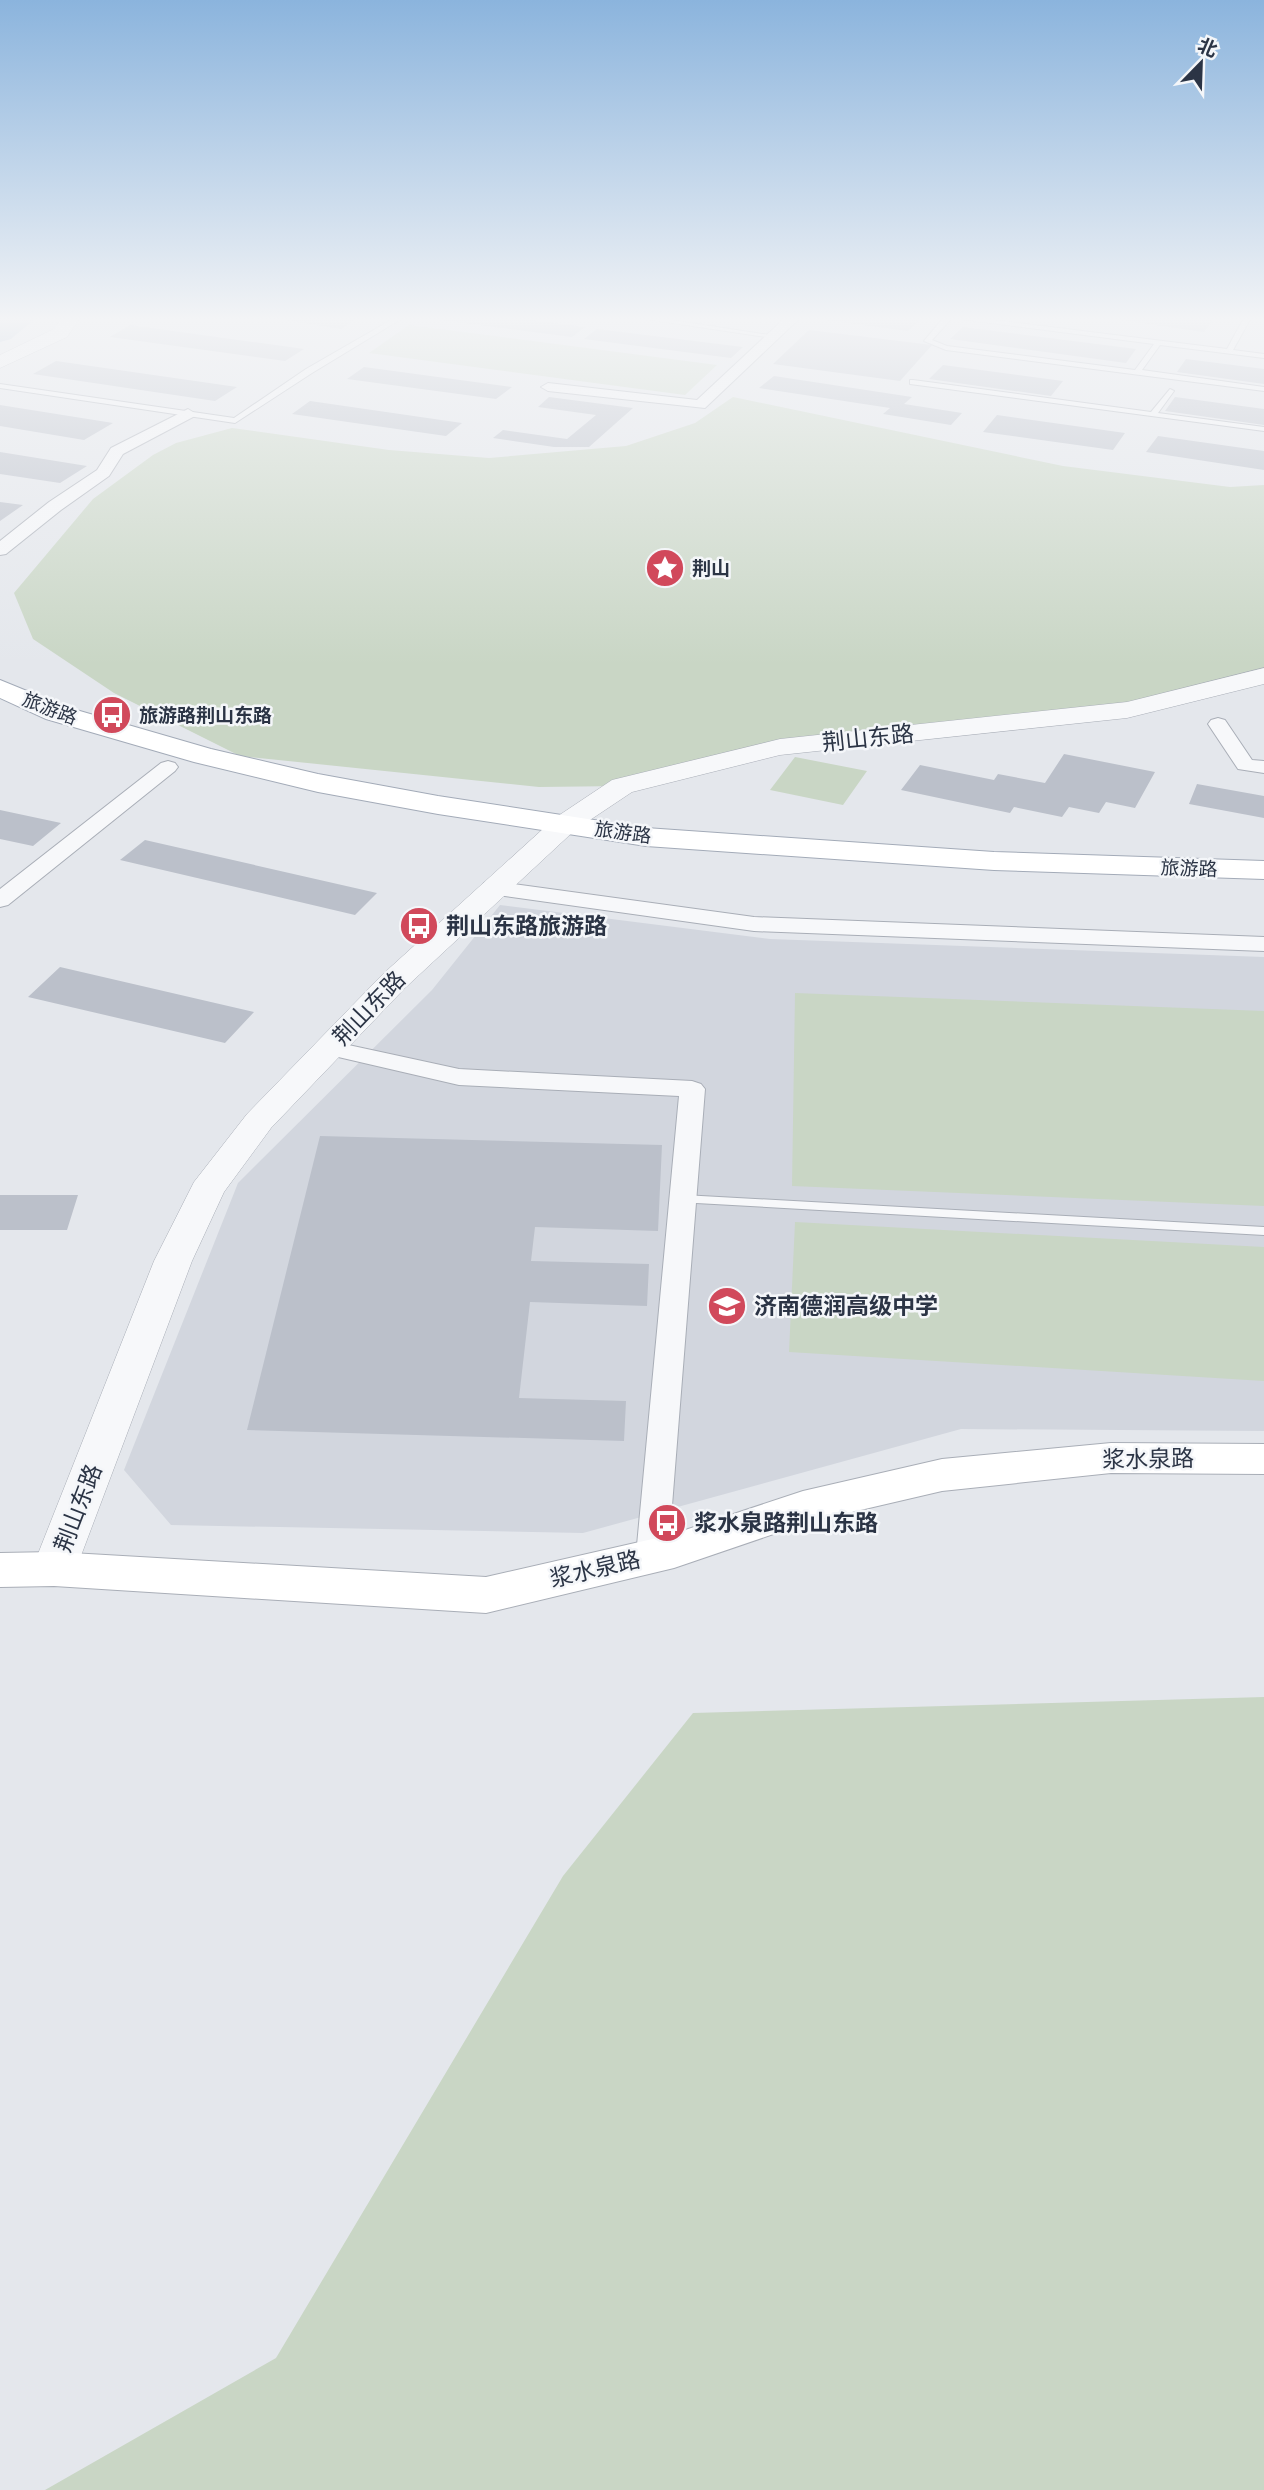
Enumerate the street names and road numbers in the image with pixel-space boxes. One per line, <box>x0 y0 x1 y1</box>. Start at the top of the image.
street label: 旅游路 <box>19 688 81 728</box>
street label: 荆山东路 <box>821 719 915 756</box>
street label: 旅游路 <box>593 817 653 847</box>
street label: 旅游路 <box>1160 856 1218 880</box>
street label: 荆山东路 <box>327 965 410 1050</box>
street label: 浆水泉路 <box>1102 1444 1194 1473</box>
street label: 荆山东路 <box>48 1460 107 1556</box>
street label: 浆水泉路 <box>547 1545 643 1592</box>

